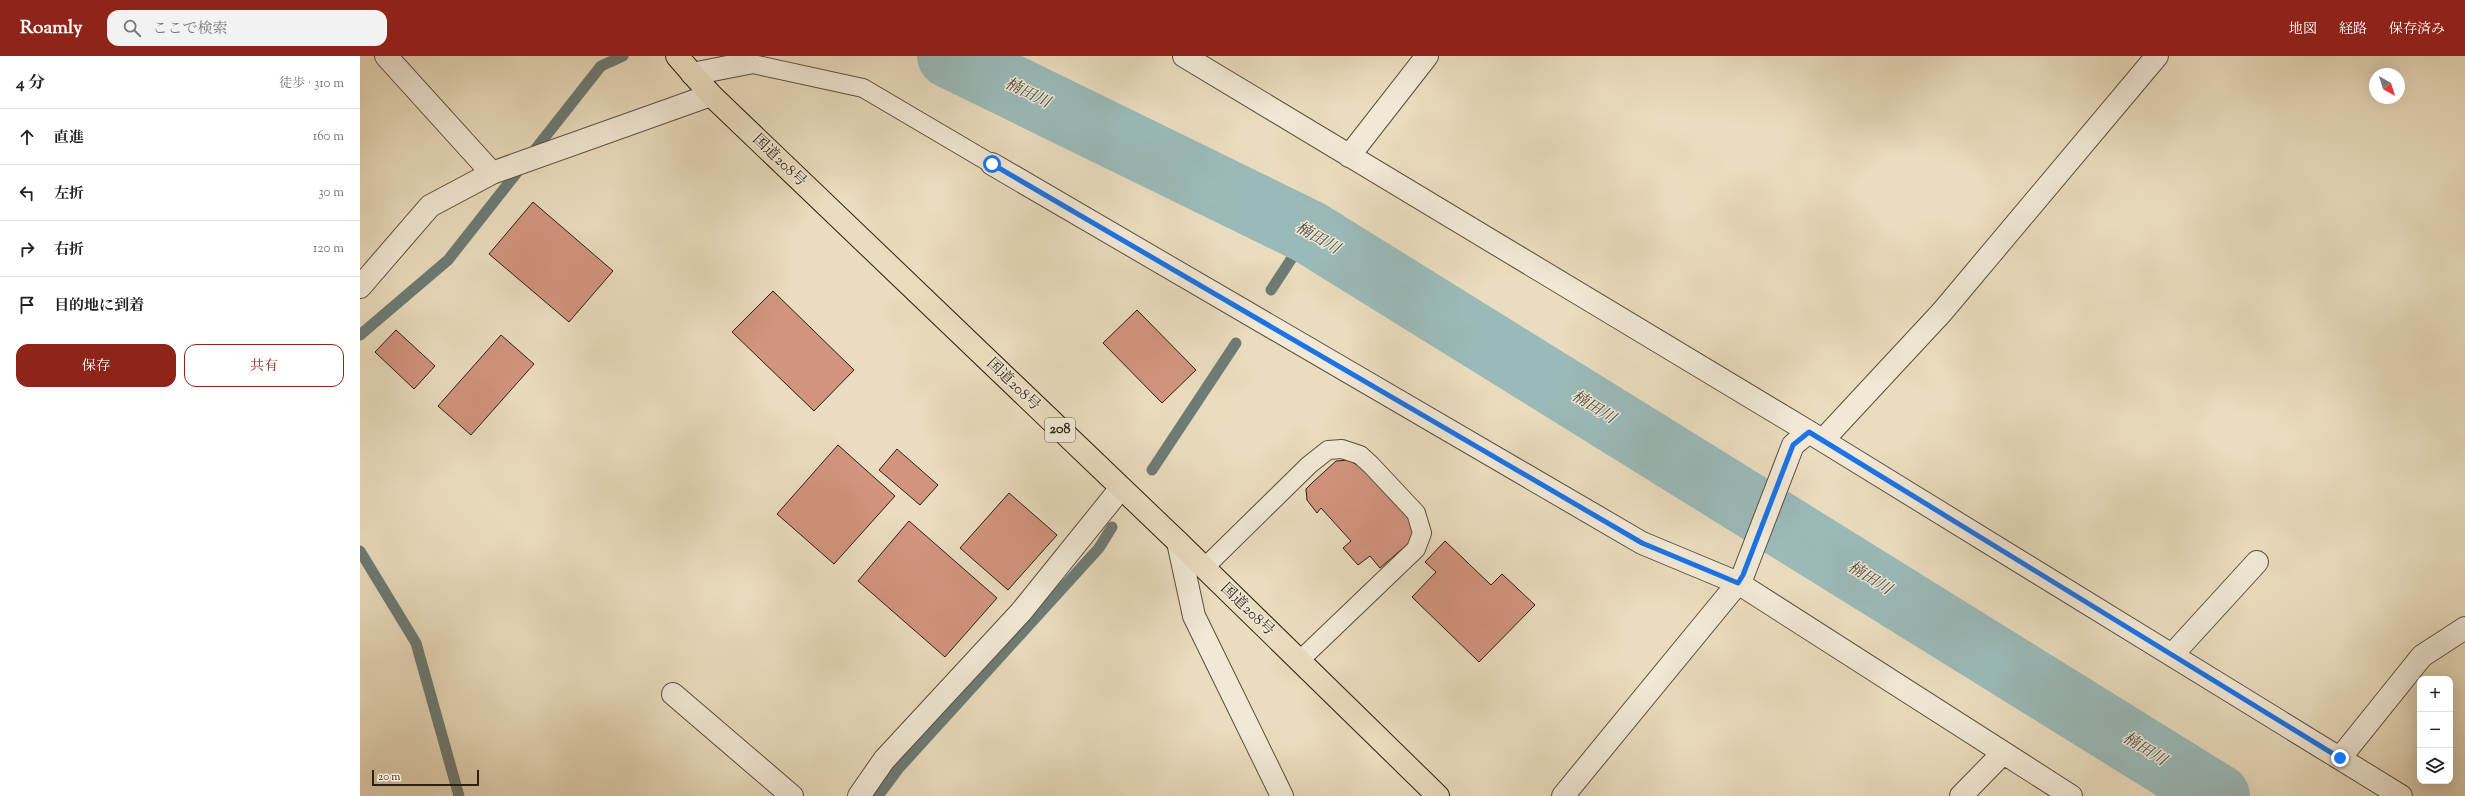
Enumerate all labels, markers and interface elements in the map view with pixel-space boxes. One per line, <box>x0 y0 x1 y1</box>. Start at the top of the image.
search box <box>107 10 387 46</box>
text: Roamly <box>20 15 83 42</box>
icon: search <box>121 17 143 39</box>
text: ここで検索 <box>153 19 228 40</box>
text: 地図 <box>2289 20 2317 40</box>
text: 経路 <box>2339 20 2367 40</box>
text: 保存済み <box>2389 20 2445 40</box>
north arrow <box>2369 68 2405 104</box>
text: 4 分 <box>16 72 45 96</box>
water label: 楠田川 <box>1000 73 1055 116</box>
text: 徒歩 · 310 m <box>279 75 344 93</box>
icon: ahead <box>16 126 38 148</box>
text: 直進 <box>54 128 84 149</box>
text: 160 m <box>313 128 344 146</box>
street label: 国道208号 <box>747 130 811 192</box>
route start <box>983 155 1001 173</box>
icon: left <box>16 182 38 204</box>
text: 左折 <box>54 184 84 205</box>
text: 30 m <box>318 184 344 202</box>
water label: 楠田川 <box>1290 217 1345 262</box>
icon: right <box>16 238 38 260</box>
text: 右折 <box>54 240 84 261</box>
text: 120 m <box>313 240 344 258</box>
icon: arrive <box>16 294 38 316</box>
text: 目的地に到着 <box>54 296 144 317</box>
button: 保存 <box>16 344 176 387</box>
button: 共有 <box>184 344 344 387</box>
street label: 国道208号 <box>981 354 1045 416</box>
water label: 楠田川 <box>1567 386 1621 432</box>
road number: 208 <box>1045 418 1075 442</box>
water label: 楠田川 <box>1843 557 1897 603</box>
street label: 国道208号 <box>1215 579 1279 641</box>
map controls <box>2417 676 2453 784</box>
button: + <box>2417 676 2453 712</box>
button: − <box>2417 712 2453 748</box>
water label: 楠田川 <box>2118 728 2172 774</box>
button: layers <box>2417 748 2453 784</box>
route end <box>2331 749 2349 767</box>
scale bar <box>372 768 479 787</box>
text: 20 m <box>378 769 400 785</box>

